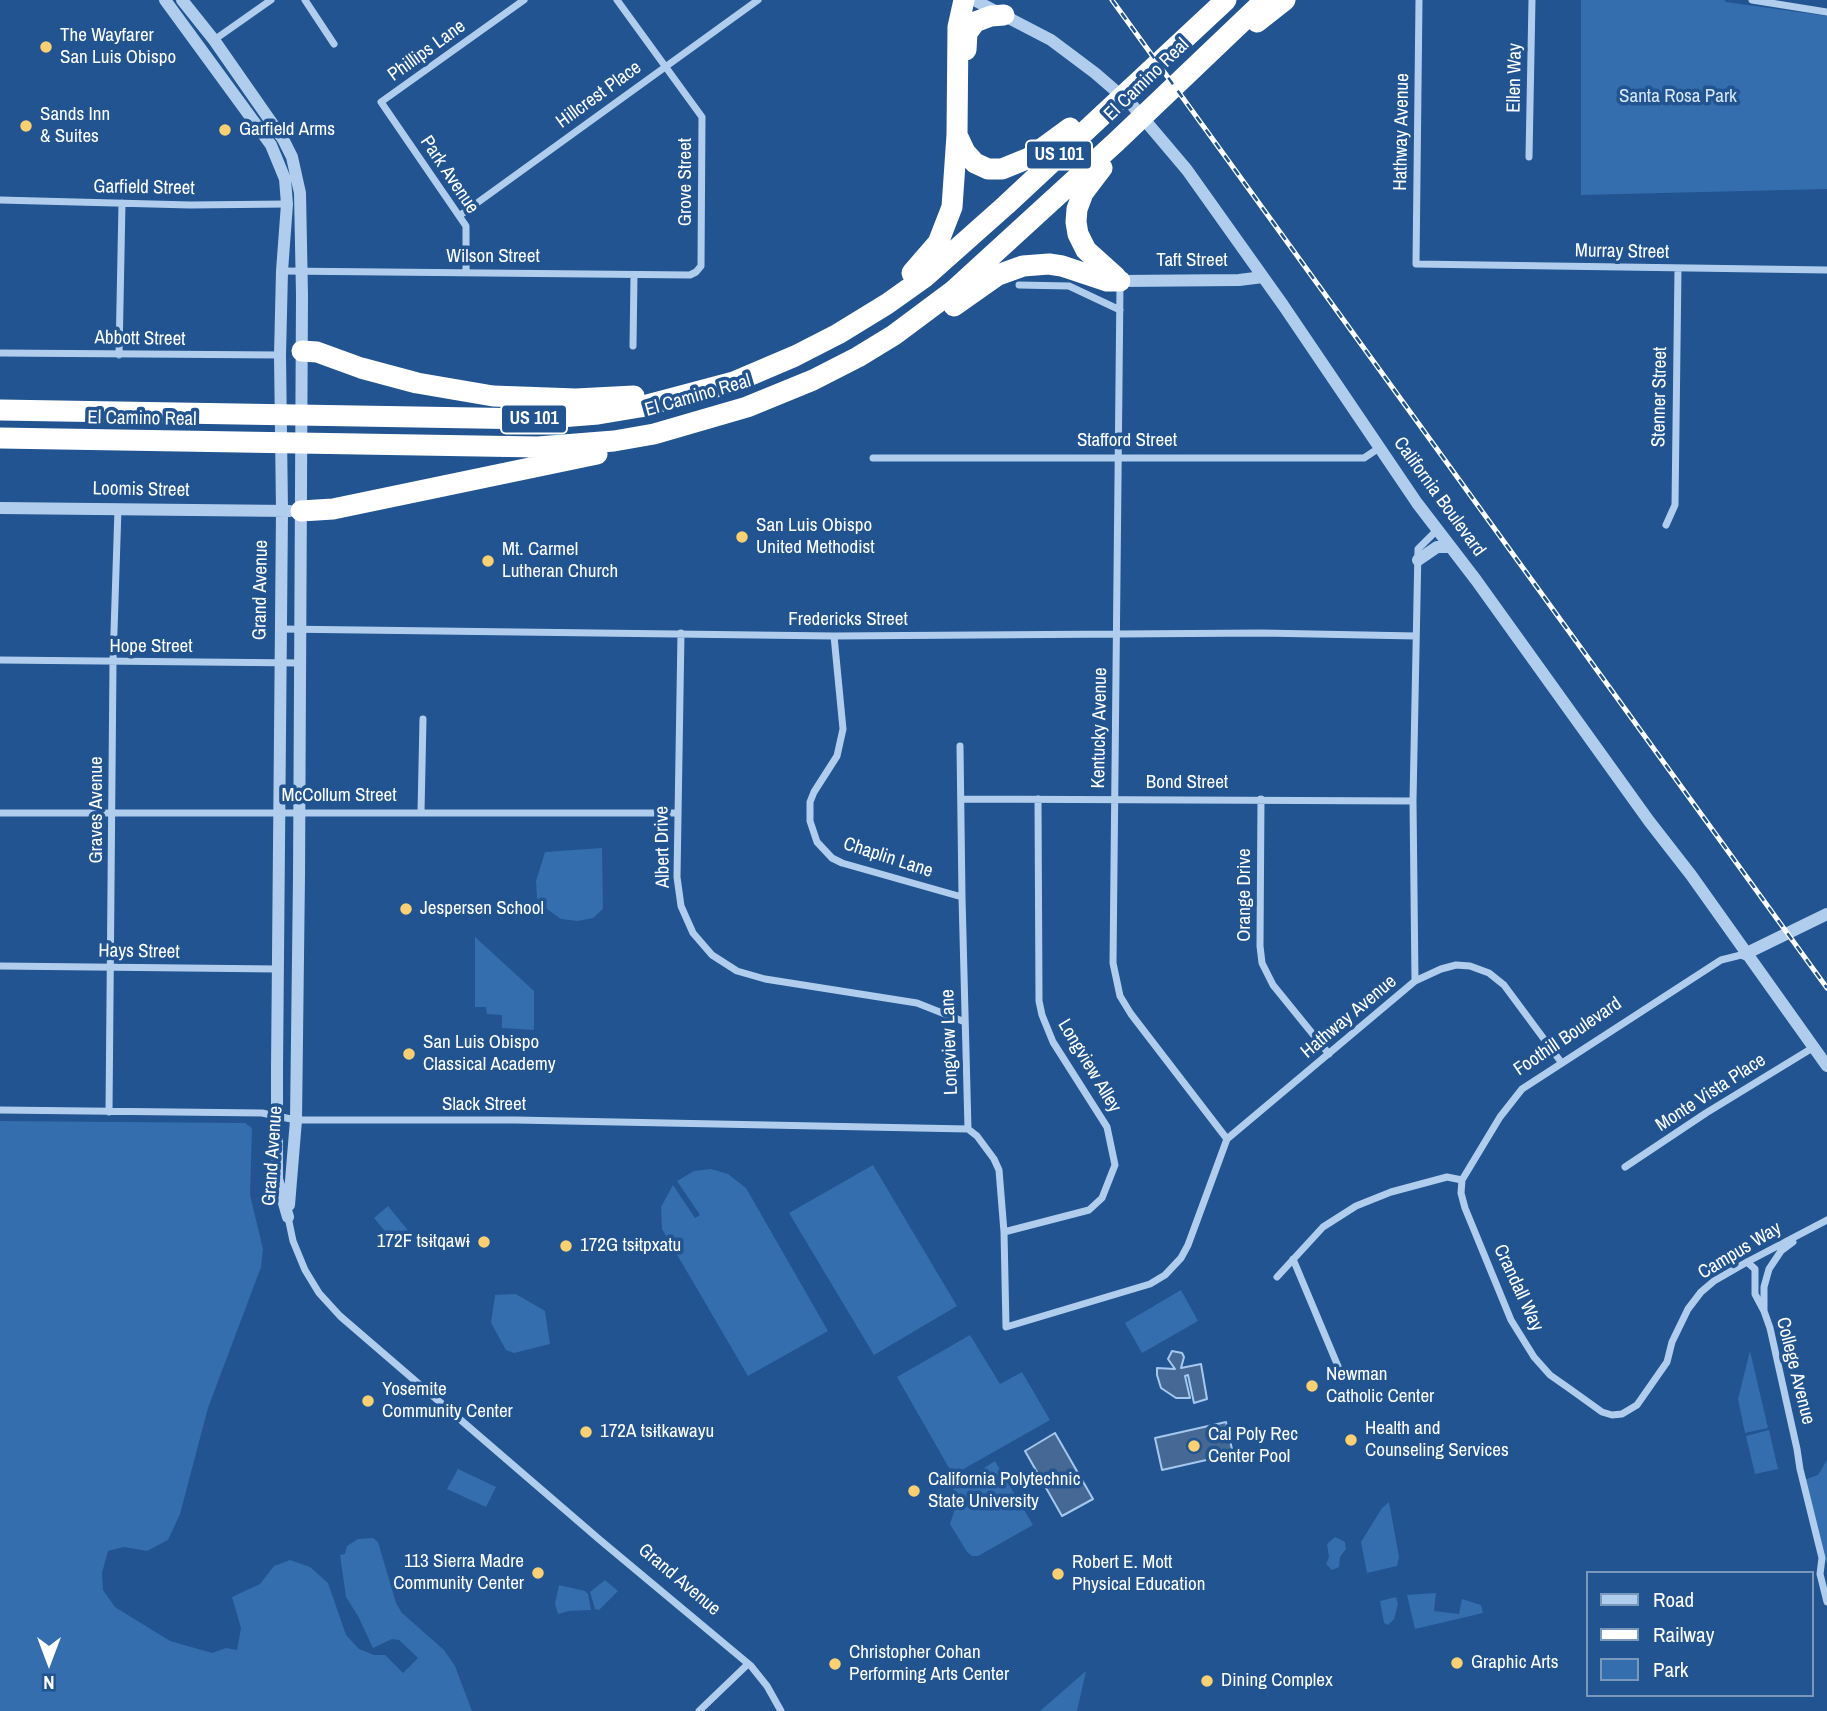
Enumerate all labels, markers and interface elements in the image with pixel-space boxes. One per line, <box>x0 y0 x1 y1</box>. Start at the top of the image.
street label: Phillips Lane <box>384 15 470 87</box>
place label: The Wayfarer San Luis Obispo <box>60 25 176 69</box>
street label: El Camino Real <box>1100 34 1194 126</box>
marker: The Wayfarer San Luis Obispo <box>38 39 54 55</box>
street label: Ellen Way <box>1503 43 1527 113</box>
street label: Hillcrest Place <box>552 57 646 133</box>
street label: Hathway Avenue <box>1390 73 1414 191</box>
park label: Santa Rosa Park <box>1619 86 1737 108</box>
place label: Sands Inn & Suites <box>40 104 110 148</box>
marker: Sands Inn & Suites <box>18 118 34 134</box>
place label: Garfield Arms <box>239 119 335 141</box>
marker: Garfield Arms <box>217 122 233 138</box>
street label: Park Avenue <box>415 132 483 218</box>
street label: Grove Street <box>675 138 697 226</box>
road number: US 101 <box>1026 140 1092 170</box>
street label: Garfield Street <box>93 176 195 200</box>
street label: Murray Street <box>1575 240 1669 264</box>
street label: Wilson Street <box>446 246 540 268</box>
street label: Taft Street <box>1156 250 1228 272</box>
street label: Abbott Street <box>94 327 186 351</box>
street label: Stenner Street <box>1648 347 1672 447</box>
street label: El Camino Real <box>642 370 754 422</box>
road number: US 101 <box>501 404 567 433</box>
street label: El Camino Real <box>87 407 197 431</box>
street label: Stafford Street <box>1077 430 1177 452</box>
street label: California Boulevard <box>1388 433 1490 561</box>
street label: Loomis Street <box>92 478 190 502</box>
place label: San Luis Obispo United Methodist <box>756 515 875 559</box>
marker: San Luis Obispo United Methodist <box>734 529 750 545</box>
place label: Mt. Carmel Lutheran Church <box>502 539 618 583</box>
street label: Grand Avenue <box>249 540 273 640</box>
marker: Mt. Carmel Lutheran Church <box>480 553 496 569</box>
street label: Fredericks Street <box>788 609 908 631</box>
street label: Hope Street <box>109 636 193 658</box>
street label: Kentucky Avenue <box>1088 667 1112 789</box>
street label: Graves Avenue <box>86 756 108 864</box>
street label: Bond Street <box>1146 772 1228 794</box>
street label: McCollum Street <box>281 785 397 807</box>
street label: Albert Drive <box>651 806 675 888</box>
street label: Chaplin Lane <box>840 833 936 883</box>
street label: Orange Drive <box>1234 848 1256 942</box>
place label: Jespersen School <box>420 898 544 920</box>
marker: Jespersen School <box>398 901 414 917</box>
street label: Hays Street <box>98 940 180 964</box>
street label: Hathway Avenue <box>1297 970 1401 1064</box>
street label: Longview Lane <box>937 989 963 1095</box>
street label: Foothill Boulevard <box>1510 993 1626 1081</box>
street label: Longview Alley <box>1052 1015 1126 1117</box>
place label: San Luis Obispo Classical Academy <box>423 1032 555 1076</box>
marker: San Luis Obispo Classical Academy <box>401 1046 417 1062</box>
street label: Monte Vista Place <box>1652 1049 1770 1137</box>
street label: Slack Street <box>442 1094 526 1116</box>
street label: Grand Avenue <box>258 1105 288 1207</box>
street label: Campus Way <box>1694 1217 1786 1285</box>
place label: 172F tsɨtqawɨ <box>377 1231 470 1253</box>
marker: 172F tsɨtqawɨ <box>476 1234 492 1250</box>
place label: 172G tsɨtpxatu <box>580 1235 681 1257</box>
marker: 172G tsɨtpxatu <box>558 1238 574 1254</box>
street label: Crandall Way <box>1488 1241 1548 1335</box>
street label: College Avenue <box>1771 1315 1819 1427</box>
place label: Newman Catholic Center <box>1326 1364 1434 1408</box>
marker: Newman Catholic Center <box>1304 1378 1320 1394</box>
place label: Yosemite Community Center <box>382 1379 513 1423</box>
marker: Yosemite Community Center <box>360 1393 376 1409</box>
place label: Health and Counseling Services <box>1365 1418 1509 1462</box>
place label: 172A tsɨtkawayu <box>600 1421 714 1443</box>
marker: 172A tsɨtkawayu <box>578 1424 594 1440</box>
place label: Cal Poly Rec Center Pool <box>1208 1424 1298 1468</box>
marker: Health and Counseling Services <box>1343 1432 1359 1448</box>
marker: Cal Poly Rec Center Pool <box>1186 1438 1202 1454</box>
place label: California Polytechnic State University <box>928 1469 1080 1513</box>
marker: California Polytechnic State University <box>906 1483 922 1499</box>
street label: Grand Avenue <box>633 1539 725 1621</box>
place label: 113 Sierra Madre Community Center <box>393 1551 524 1595</box>
place label: Robert E. Mott Physical Education <box>1072 1552 1205 1596</box>
marker: 113 Sierra Madre Community Center <box>530 1565 546 1581</box>
marker: Robert E. Mott Physical Education <box>1050 1566 1066 1582</box>
legend <box>1586 1571 1813 1697</box>
text: Road <box>1653 1585 1694 1614</box>
text: Railway <box>1653 1620 1714 1649</box>
north arrow <box>14 1627 84 1697</box>
place label: Christopher Cohan Performing Arts Center <box>849 1642 1009 1686</box>
place label: Graphic Arts <box>1471 1652 1558 1674</box>
marker: Graphic Arts <box>1449 1655 1465 1671</box>
text: Park <box>1653 1655 1688 1684</box>
marker: Christopher Cohan Performing Arts Center <box>827 1656 843 1672</box>
text: N <box>43 1670 55 1696</box>
place label: Dining Complex <box>1221 1670 1333 1692</box>
marker: Dining Complex <box>1199 1673 1215 1689</box>

